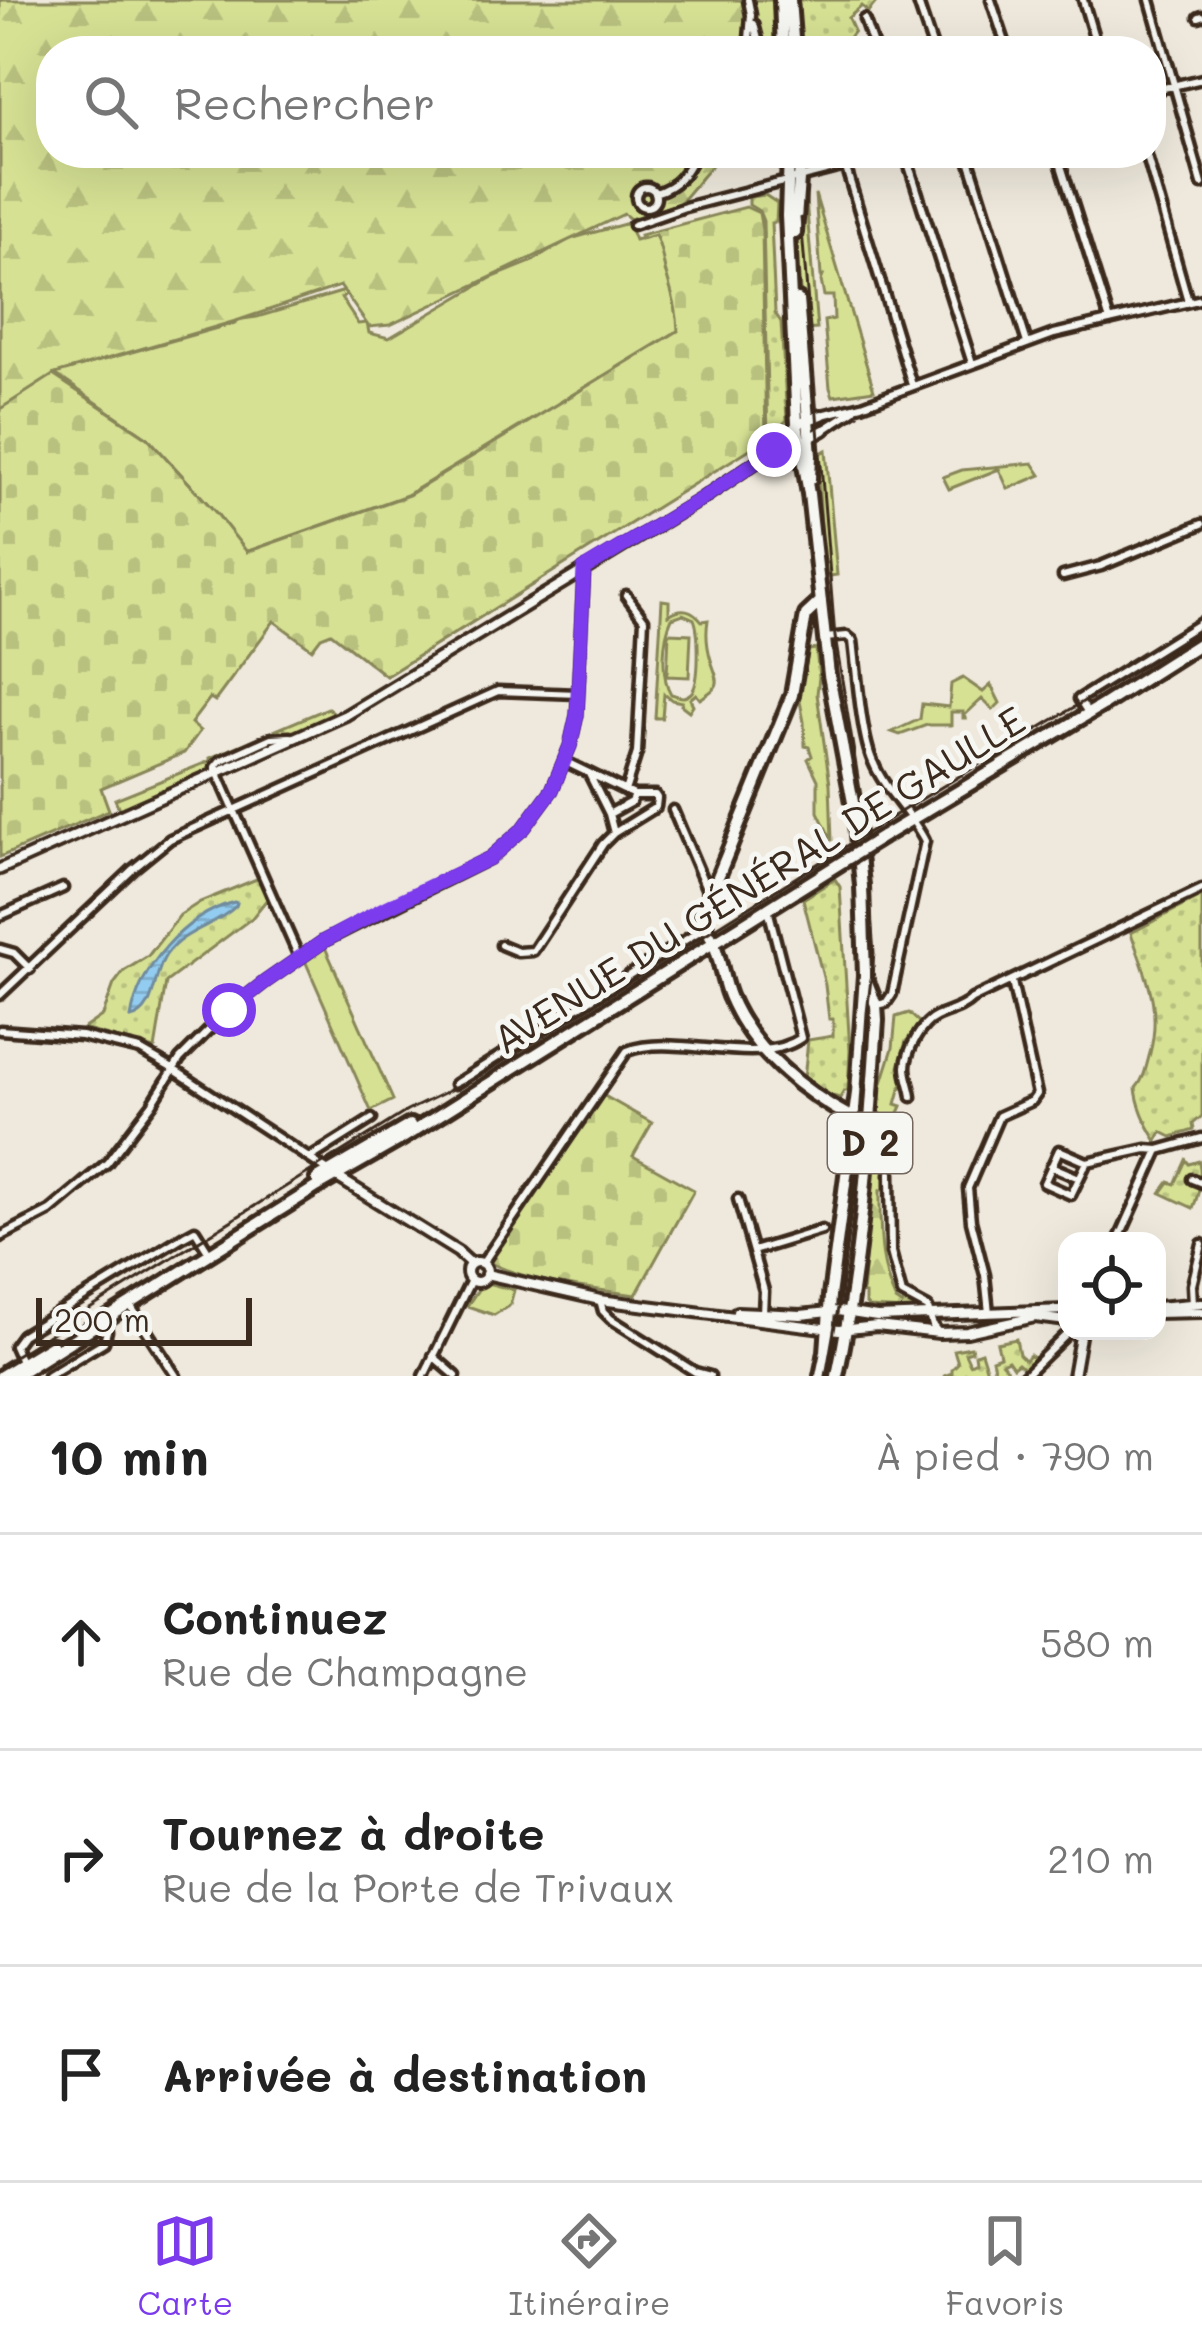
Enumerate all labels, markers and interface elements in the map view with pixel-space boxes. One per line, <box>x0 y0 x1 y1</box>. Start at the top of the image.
search box <box>36 36 1166 168</box>
icon: search <box>78 69 144 135</box>
text: Rechercher <box>174 73 435 131</box>
route end <box>747 423 801 477</box>
street label: AVENUE DU GÉNÉRAL DE GAULLE <box>483 693 1034 1064</box>
route start <box>202 983 256 1037</box>
road number: D 2 <box>828 1113 912 1173</box>
map controls <box>1058 1232 1166 1340</box>
button: locate <box>1058 1232 1166 1340</box>
scale bar <box>36 1292 252 1345</box>
text: 200 m <box>54 1297 150 1340</box>
text: 10 min <box>48 1421 209 1488</box>
text: À pied · 790 m <box>875 1429 1154 1480</box>
text: Continuez <box>162 1587 388 1645</box>
icon: ahead <box>48 1609 114 1675</box>
text: 580 m <box>1040 1616 1154 1667</box>
text: Rue de Champagne <box>162 1645 528 1696</box>
text: Tournez à droite <box>162 1803 545 1861</box>
icon: right <box>48 1825 114 1891</box>
text: 210 m <box>1047 1832 1154 1883</box>
text: Rue de la Porte de Trivaux <box>162 1861 674 1912</box>
icon: arrive <box>48 2041 114 2107</box>
text: Arrivée à destination <box>162 2045 647 2103</box>
tab: Carte <box>138 2208 233 2323</box>
tab: Itinéraire <box>508 2208 670 2323</box>
tab: Favoris <box>946 2208 1064 2323</box>

